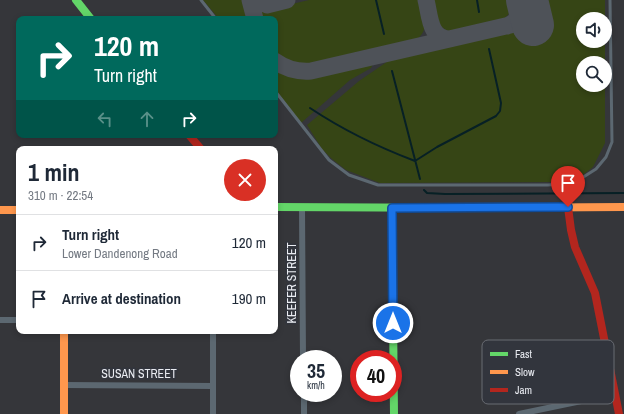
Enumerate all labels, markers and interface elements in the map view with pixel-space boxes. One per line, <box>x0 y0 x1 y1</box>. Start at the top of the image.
map controls <box>576 12 612 92</box>
button: sound <box>576 12 612 48</box>
text: 120 m <box>94 27 159 65</box>
icon: right <box>28 32 80 84</box>
button: search <box>576 56 612 92</box>
text: Turn right <box>94 63 157 88</box>
icon: left <box>94 108 116 130</box>
icon: ahead <box>136 108 158 130</box>
icon: right <box>178 108 200 130</box>
text: 1 min <box>28 156 79 188</box>
button: close <box>224 159 266 201</box>
pin <box>551 166 585 207</box>
icon: arrive <box>557 172 579 194</box>
text: 310 m · 22:54 <box>28 187 93 204</box>
text: Turn right <box>62 224 119 245</box>
icon: right <box>28 232 50 254</box>
text: 120 m <box>232 232 266 253</box>
street label: KEEFER STREET <box>284 243 300 323</box>
text: Lower Dandenong Road <box>62 245 178 262</box>
icon: arrive <box>28 288 50 310</box>
text: Arrive at destination <box>62 288 181 309</box>
text: 190 m <box>232 288 266 309</box>
position arrow <box>372 302 414 344</box>
legend <box>482 340 614 404</box>
text: Fast <box>515 347 533 361</box>
speed limit sign: 40 <box>350 350 402 402</box>
text: 35 <box>307 357 325 384</box>
text: Slow <box>515 365 535 379</box>
street label: SUSAN STREET <box>101 366 177 382</box>
text: km/h <box>307 379 325 392</box>
text: Jam <box>515 383 532 397</box>

